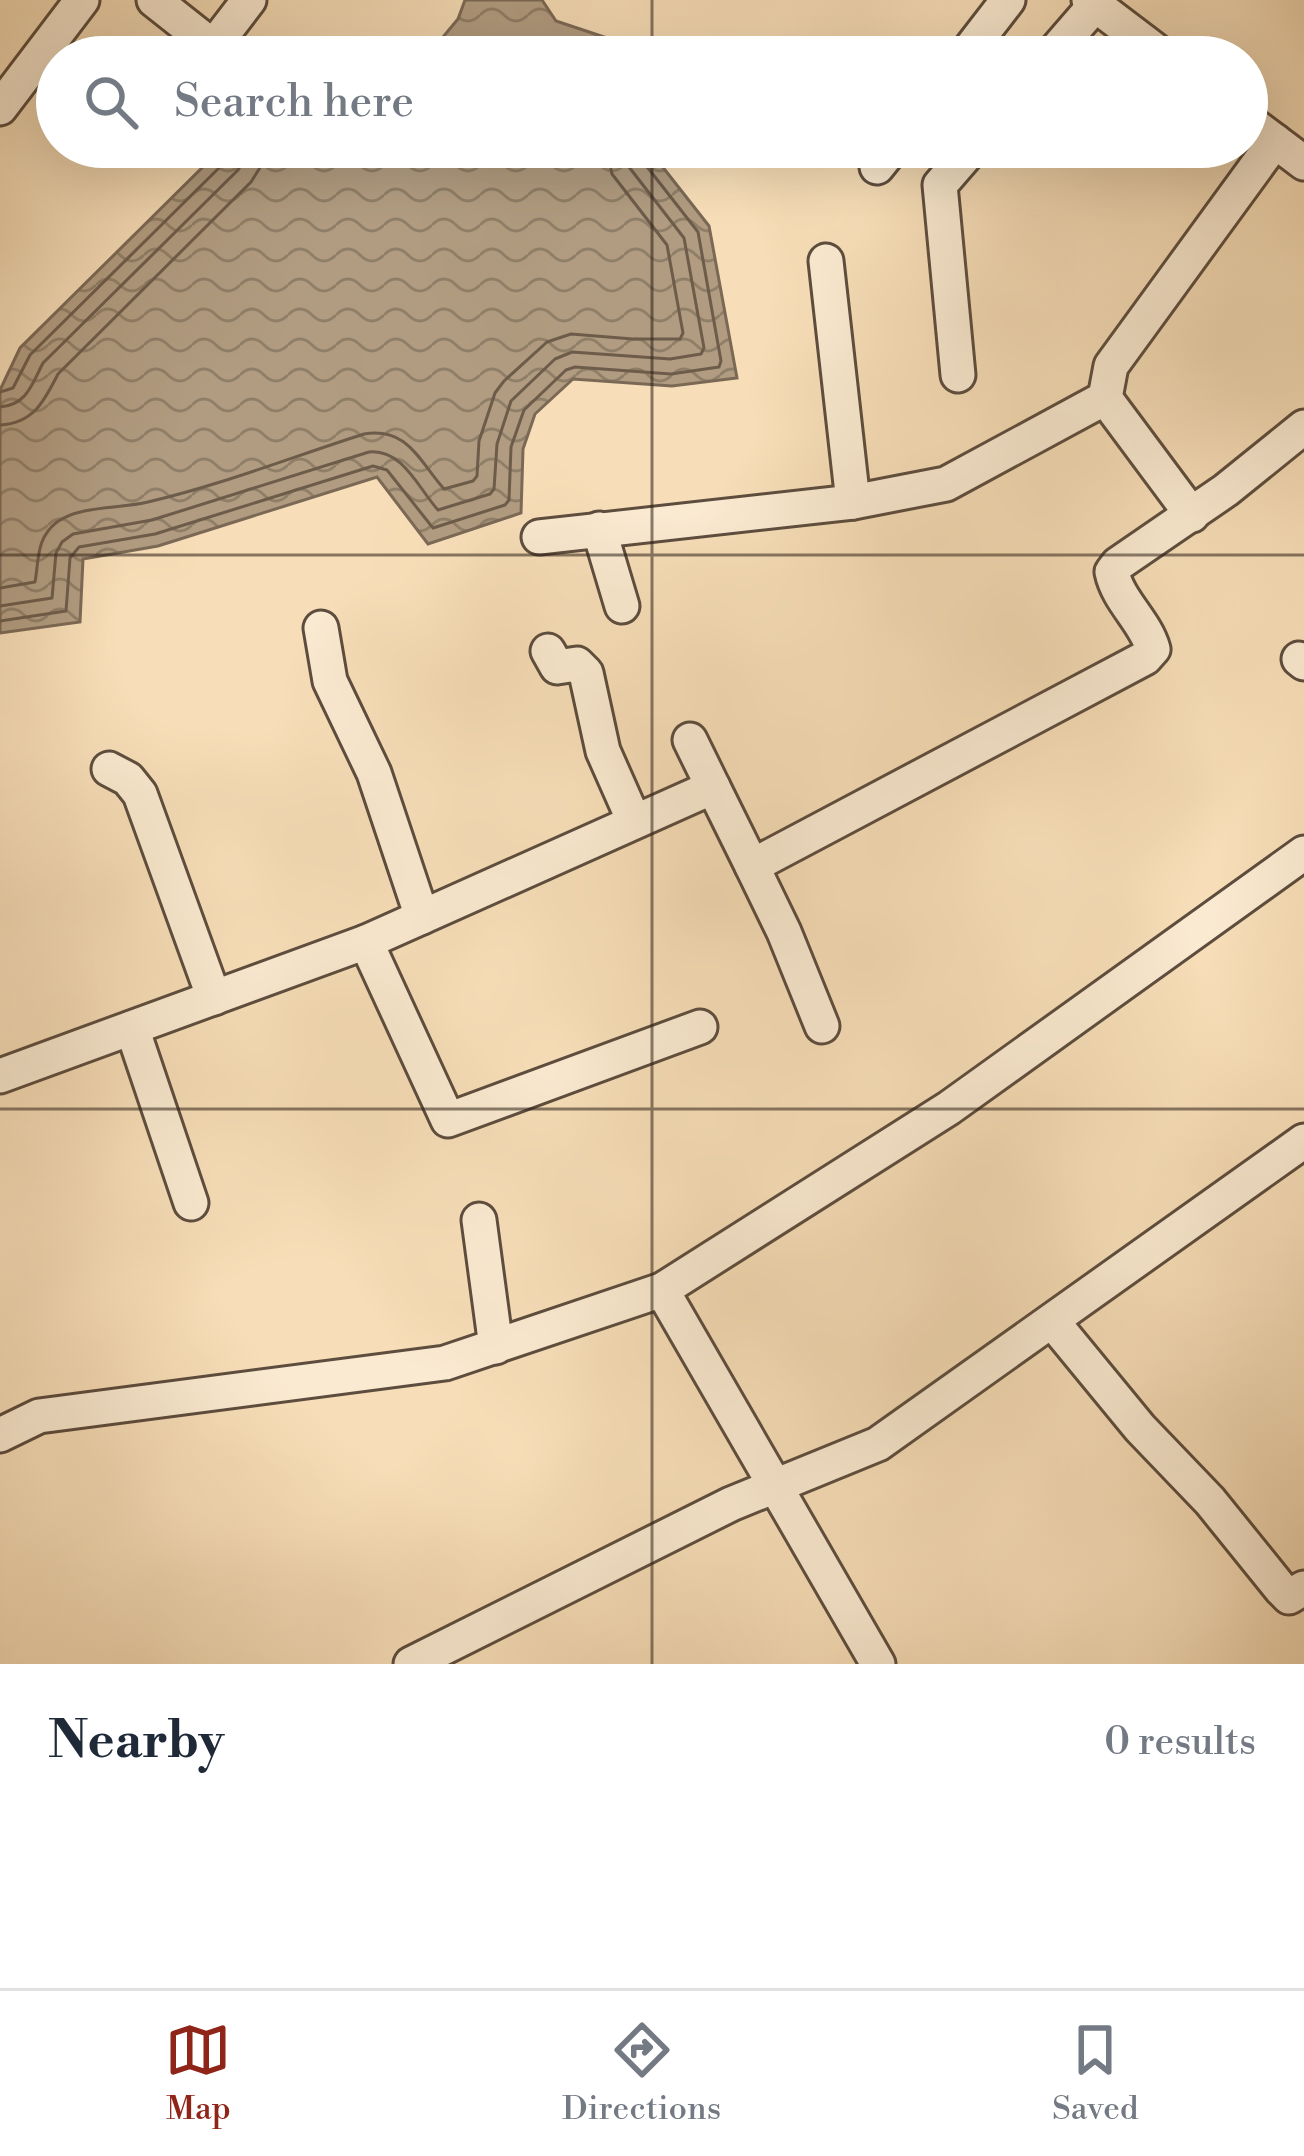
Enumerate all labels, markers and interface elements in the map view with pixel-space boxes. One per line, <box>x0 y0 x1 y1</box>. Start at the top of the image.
search box <box>36 36 1268 168</box>
icon: search <box>78 69 144 135</box>
text: Search here <box>174 74 414 131</box>
text: Nearby <box>48 1710 224 1774</box>
text: 0 results <box>1104 1718 1256 1767</box>
tab: Map <box>165 2017 231 2130</box>
tab: Directions <box>562 2017 721 2130</box>
tab: Saved <box>1052 2017 1139 2130</box>

